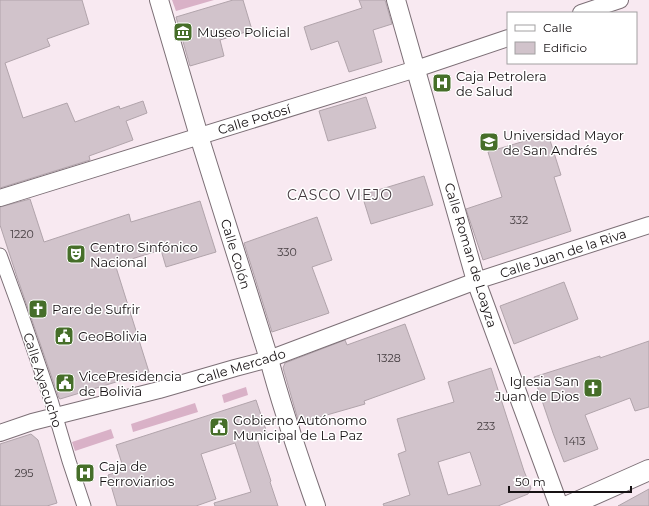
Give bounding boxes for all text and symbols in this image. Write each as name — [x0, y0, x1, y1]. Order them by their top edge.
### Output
legend — [507, 12, 637, 64]
text: Calle — [543, 20, 572, 35]
museum icon: Museo Policial — [172, 21, 194, 43]
place label: Museo Policial — [197, 24, 290, 40]
text: Edificio — [543, 40, 587, 55]
place label: Caja Petrolera de Salud — [456, 68, 547, 99]
hospital icon: Caja Petrolera de Salud — [431, 72, 453, 94]
street label: Calle Potosí — [216, 100, 293, 138]
place label: Universidad Mayor de San Andrés — [503, 127, 624, 158]
school or university icon: Universidad Mayor de San Andrés — [478, 131, 500, 153]
street label: Calle Roman de Loayza — [441, 181, 501, 329]
district label: CASCO VIEJO — [287, 186, 393, 204]
house number: 332 — [510, 213, 528, 227]
street label: Calle Colón — [218, 217, 254, 291]
street label: Calle Juan de la Riva — [498, 225, 628, 281]
house number: 1220 — [10, 227, 34, 241]
place label: Centro Sinfónico Nacional — [90, 239, 198, 270]
theatre icon: Centro Sinfónico Nacional — [65, 243, 87, 265]
house number: 330 — [277, 245, 297, 259]
church icon: Pare de Sufrir — [27, 298, 49, 320]
place label: Pare de Sufrir — [52, 301, 140, 317]
public building icon: GeoBolivia — [53, 325, 75, 347]
place label: GeoBolivia — [78, 328, 147, 344]
street label: Calle Ayacucho — [20, 331, 66, 429]
street label: Calle Mercado — [195, 345, 287, 387]
house number: 1328 — [377, 351, 401, 365]
place label: VicePresidencia de Bolivia — [79, 368, 182, 399]
public building icon: VicePresidencia de Bolivia — [54, 372, 76, 394]
place label: Iglesia San Juan de Dios — [494, 373, 579, 404]
church icon: Iglesia San Juan de Dios — [582, 377, 604, 399]
place label: Gobierno Autónomo Municipal de La Paz — [233, 412, 367, 443]
public building icon: Gobierno Autónomo Municipal de La Paz — [208, 416, 230, 438]
house number: 233 — [477, 419, 495, 433]
house number: 1413 — [564, 434, 586, 448]
place label: Caja de Ferroviarios — [99, 458, 174, 489]
hospital icon: Caja de Ferroviarios — [74, 462, 96, 484]
house number: 295 — [14, 466, 34, 480]
scale bar — [509, 468, 631, 494]
text: 50 m — [515, 474, 546, 489]

